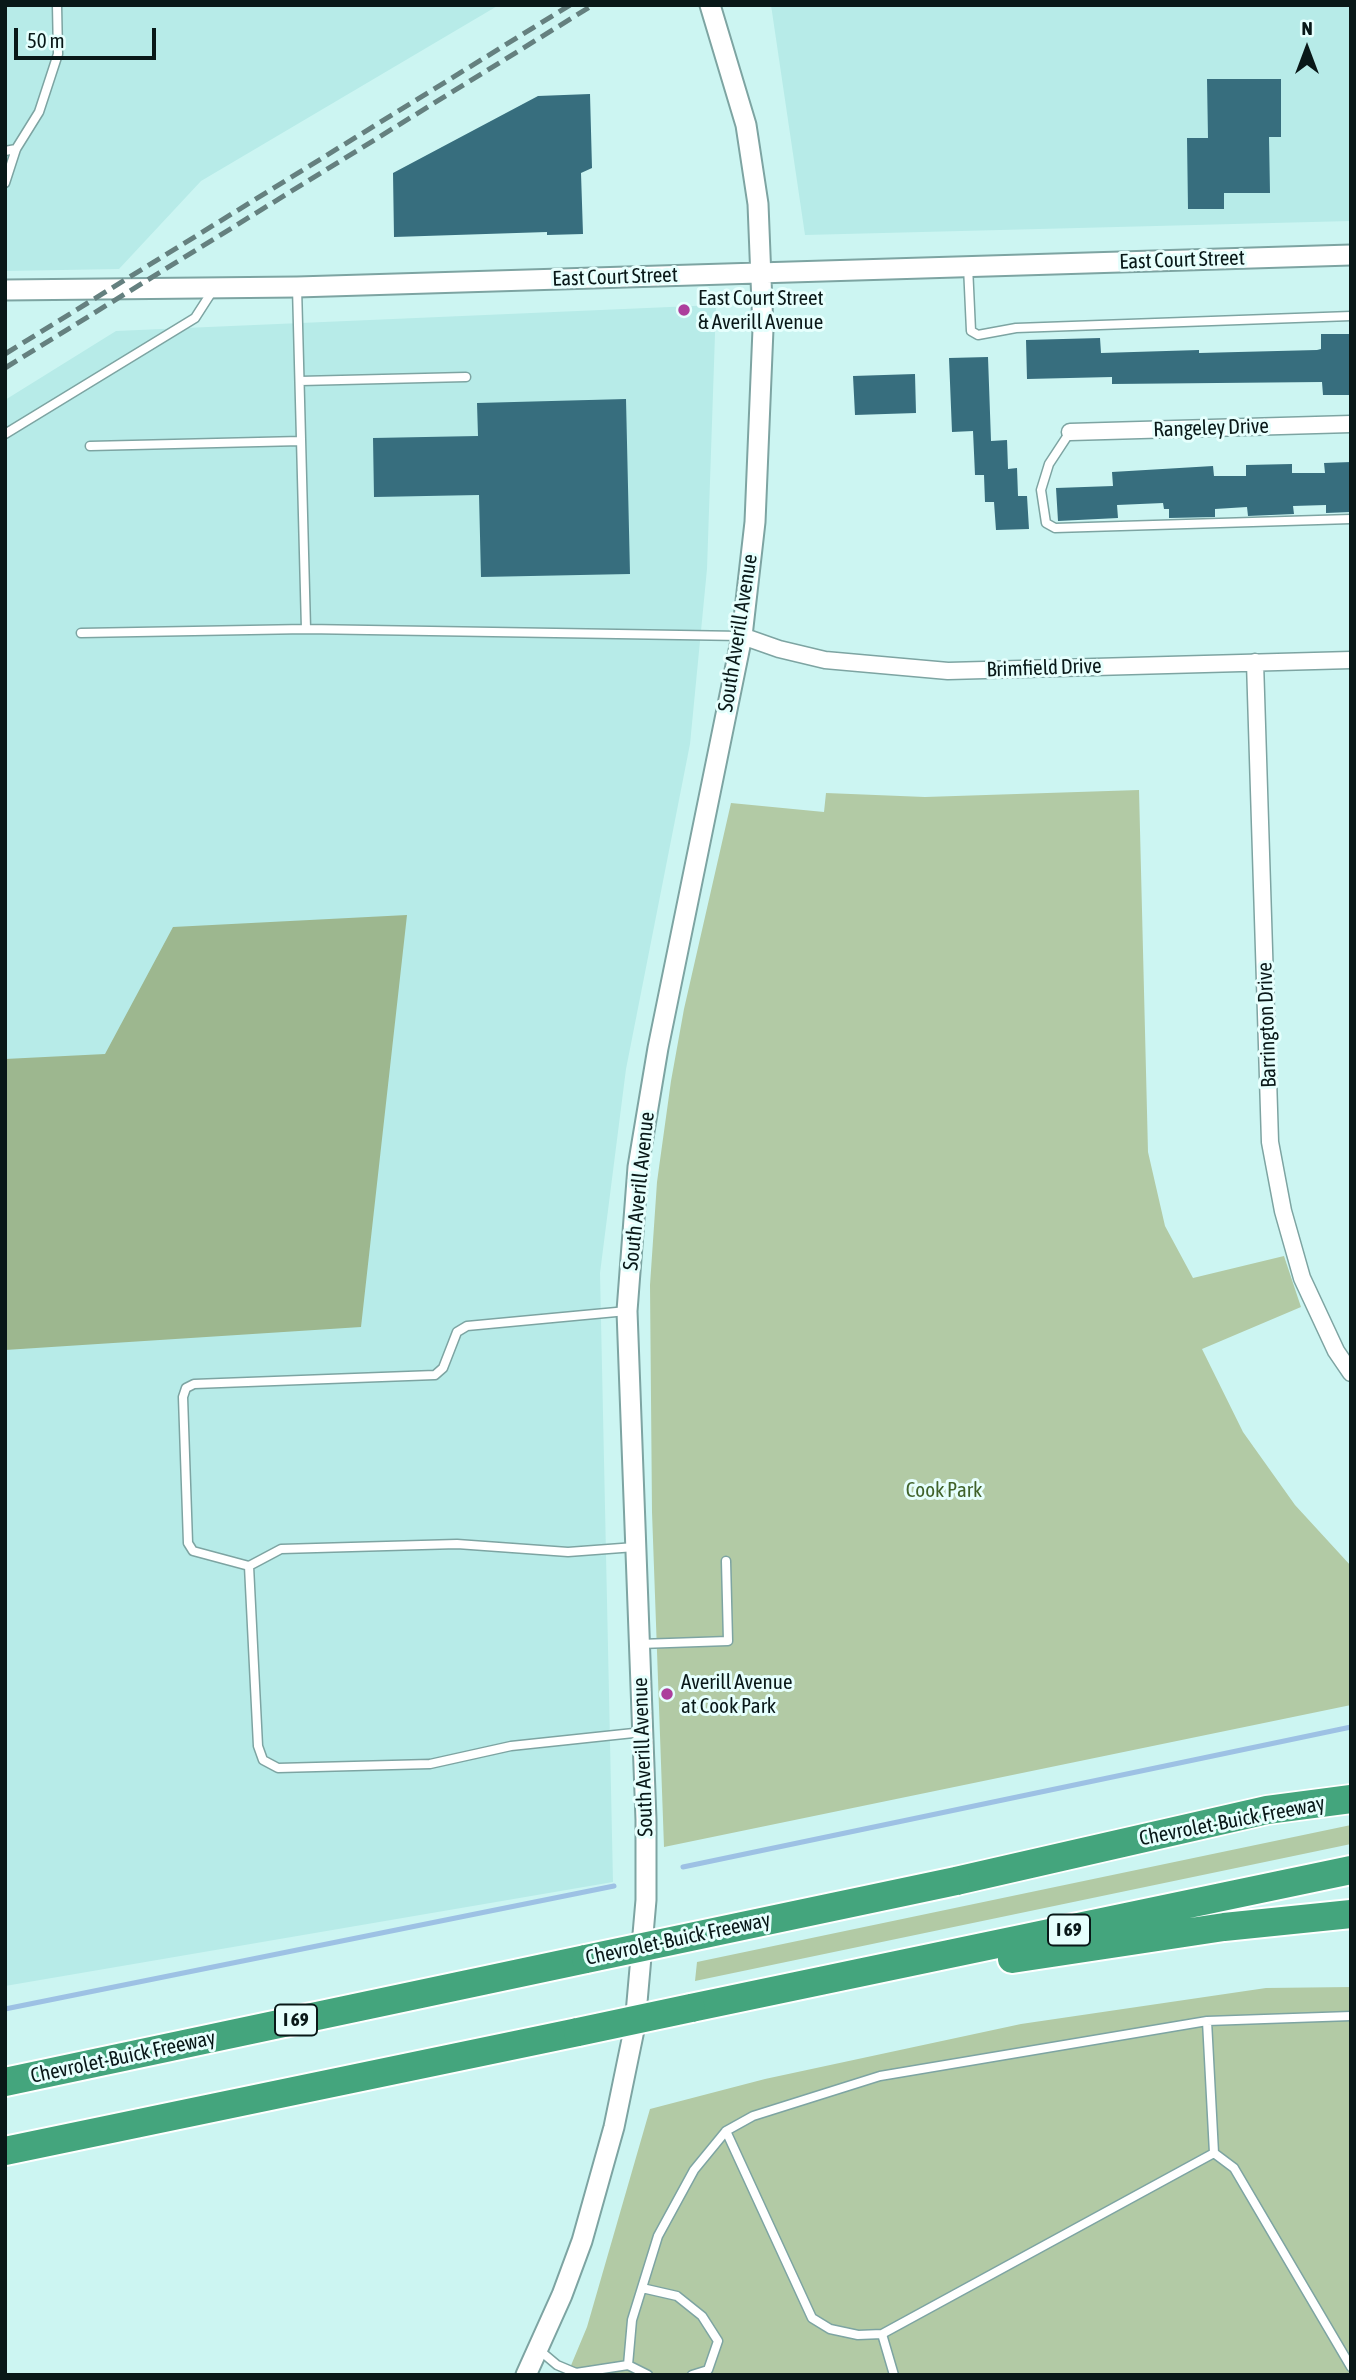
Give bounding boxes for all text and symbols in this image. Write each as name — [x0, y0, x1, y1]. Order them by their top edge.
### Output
scale bar — [18, 14, 159, 58]
north arrow — [1272, 14, 1342, 84]
text: N — [1301, 17, 1313, 39]
text: 50 m — [27, 28, 65, 52]
street label: East Court Street — [1119, 245, 1245, 275]
street label: East Court Street — [552, 262, 678, 292]
place label: East Court Street & Averill Avenue — [698, 285, 823, 335]
marker: East Court Street & Averill Avenue — [676, 302, 692, 318]
street label: Rangeley Drive — [1153, 413, 1269, 443]
street label: South Averill Avenue — [713, 552, 763, 714]
street label: Brimfield Drive — [986, 653, 1102, 683]
street label: Barrington Drive — [1252, 962, 1282, 1088]
street label: South Averill Avenue — [618, 1110, 660, 1272]
park label: Cook Park — [906, 1477, 982, 1503]
place label: Averill Avenue at Cook Park — [681, 1669, 792, 1719]
street label: South Averill Avenue — [628, 1677, 658, 1837]
marker: Averill Avenue at Cook Park — [659, 1686, 675, 1702]
street label: Chevrolet-Buick Freeway — [1137, 1791, 1327, 1851]
street label: Chevrolet-Buick Freeway — [583, 1907, 773, 1971]
road number: I 69 — [1048, 1914, 1090, 1946]
road number: I 69 — [275, 2004, 317, 2036]
street label: Chevrolet-Buick Freeway — [28, 2025, 218, 2089]

